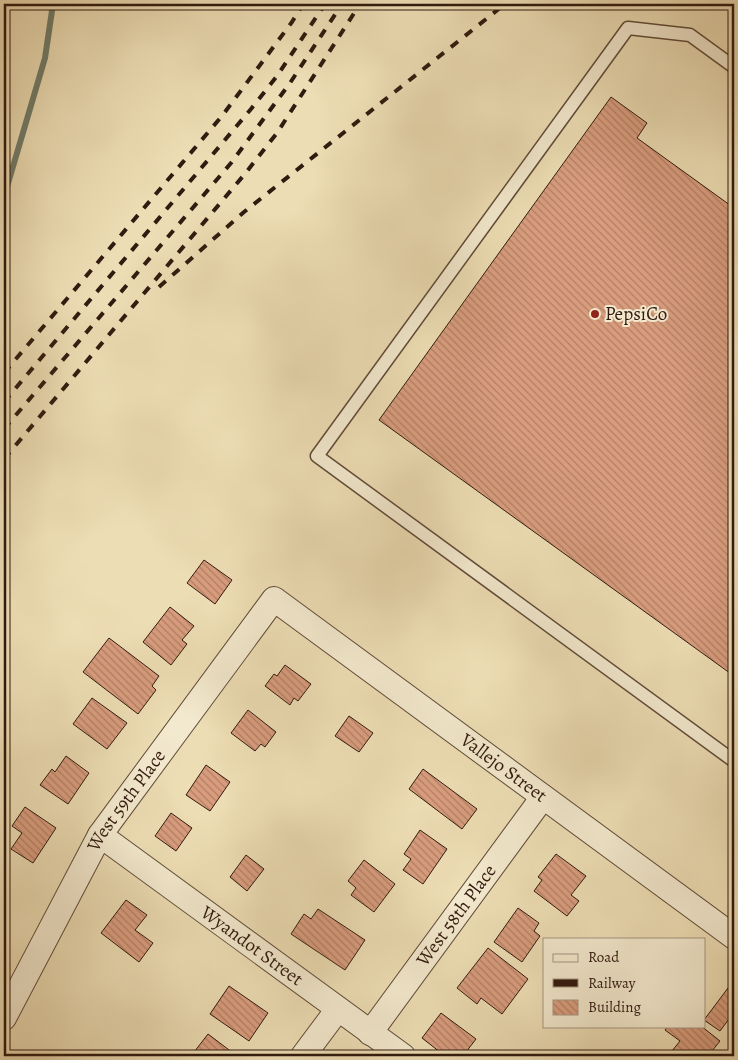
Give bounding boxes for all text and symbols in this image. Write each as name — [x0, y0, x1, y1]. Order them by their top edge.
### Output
place label: PepsiCo — [605, 301, 667, 327]
marker: PepsiCo — [589, 308, 601, 320]
street label: Vallejo Street — [454, 727, 552, 808]
street label: West 59th Place — [80, 744, 172, 857]
street label: West 58th Place — [410, 859, 502, 972]
street label: Wyandot Street — [194, 899, 308, 992]
legend — [543, 938, 706, 1028]
text: Road — [588, 947, 620, 967]
text: Railway — [588, 973, 636, 993]
text: Building — [588, 997, 641, 1017]

